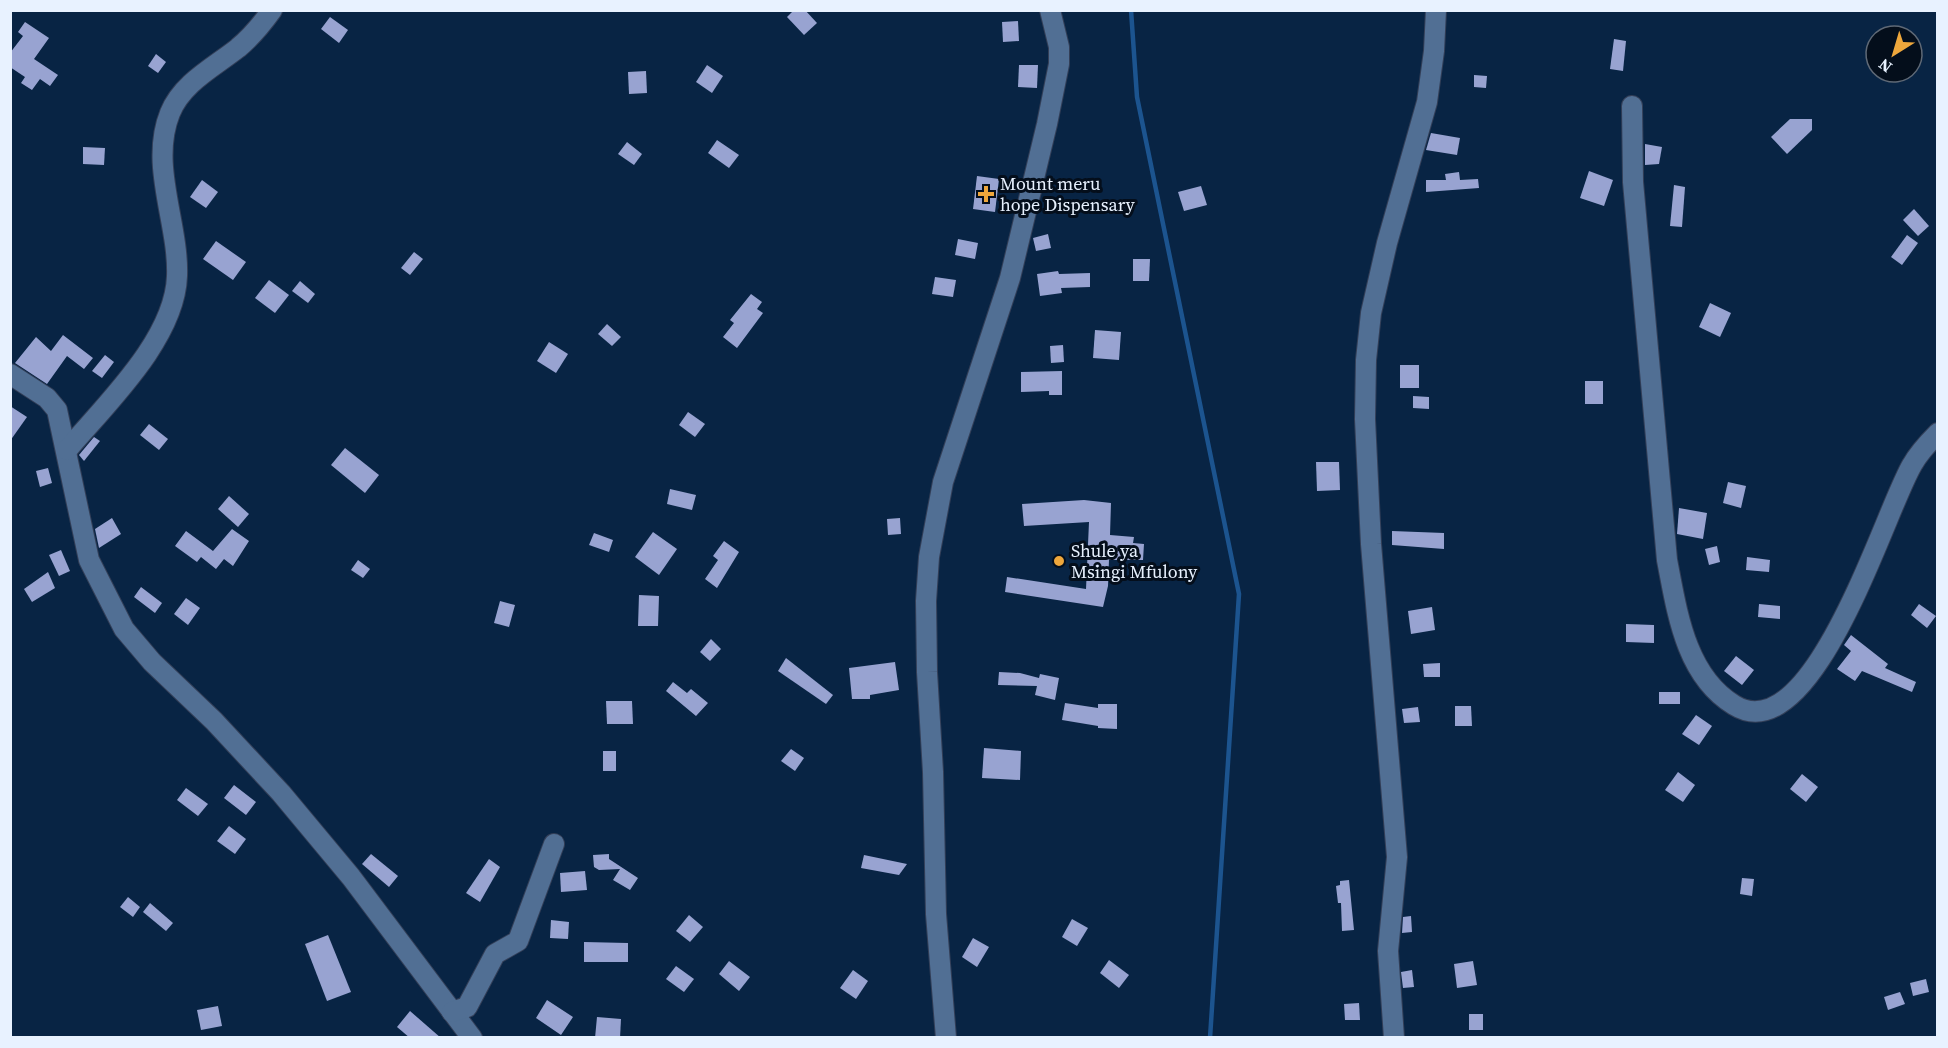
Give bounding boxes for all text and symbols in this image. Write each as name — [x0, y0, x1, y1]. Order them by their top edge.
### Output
north arrow — [1864, 24, 1924, 84]
text: N — [1873, 53, 1896, 78]
place label: Mount meru hope Dispensary — [1000, 171, 1135, 217]
marker: Mount meru hope Dispensary — [977, 185, 995, 203]
place label: Shule ya Msingi Mfulony — [1071, 538, 1198, 584]
marker: Shule ya Msingi Mfulony — [1052, 554, 1066, 568]

